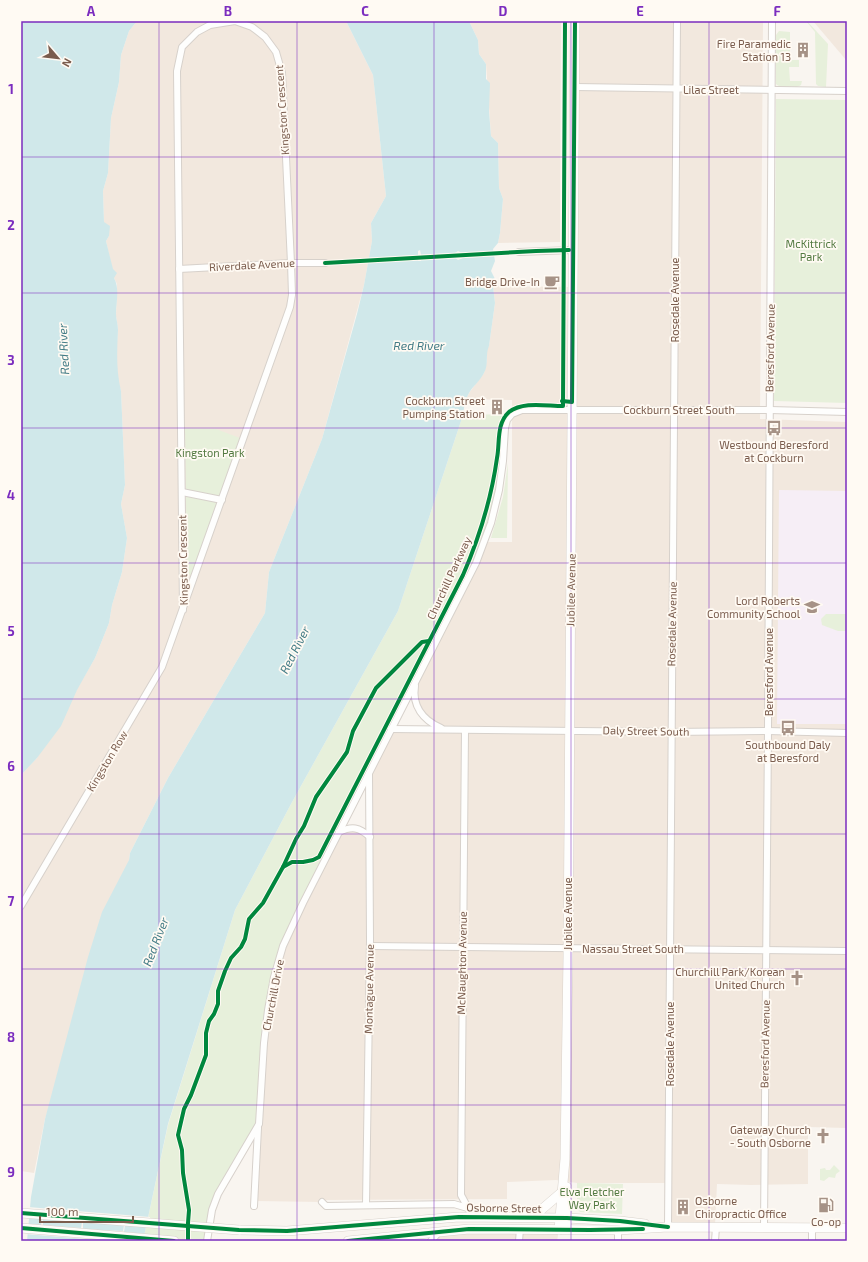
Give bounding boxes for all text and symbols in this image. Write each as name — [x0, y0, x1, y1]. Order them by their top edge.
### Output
text: A — [87, 3, 96, 19]
text: B — [224, 3, 232, 19]
text: C — [361, 3, 369, 19]
text: D — [499, 3, 508, 19]
text: E — [636, 3, 644, 19]
text: F — [773, 3, 781, 19]
place label: Fire Paramedic Station 13 — [717, 37, 791, 63]
north arrow — [38, 38, 78, 78]
building icon: Fire Paramedic Station 13 — [794, 41, 812, 59]
text: N — [60, 56, 75, 70]
street label: Kingston Crescent — [272, 64, 291, 156]
text: 1 — [8, 81, 14, 97]
street label: Lilac Street — [683, 83, 739, 96]
text: 2 — [7, 217, 15, 233]
park label: McKittrick Park — [786, 237, 837, 263]
street label: Riverdale Avenue — [209, 256, 295, 273]
street label: Rosedale Avenue — [668, 257, 681, 343]
cafe icon: Bridge Drive-In — [543, 273, 561, 291]
place label: Bridge Drive-In — [465, 275, 540, 288]
street label: Beresford Avenue — [762, 304, 777, 392]
water label: Red River — [55, 323, 71, 375]
water label: Red River — [393, 338, 445, 352]
text: 3 — [7, 352, 15, 368]
place label: Cockburn Street Pumping Station — [403, 394, 485, 420]
building icon: Cockburn Street Pumping Station — [488, 398, 506, 416]
street label: Cockburn Street South — [623, 403, 735, 416]
bus stop icon: Westbound Beresford at Cockburn — [765, 419, 783, 437]
place label: Westbound Beresford at Cockburn — [719, 438, 829, 464]
park label: Kingston Park — [175, 446, 245, 459]
text: 4 — [7, 487, 15, 503]
street label: Kingston Crescent — [175, 515, 190, 605]
street label: Churchill Parkway — [424, 534, 473, 621]
street label: Jubilee Avenue — [563, 553, 578, 627]
street label: Rosedale Avenue — [664, 581, 679, 667]
place label: Lord Roberts Community School — [707, 594, 801, 620]
school or university icon: Lord Roberts Community School — [803, 598, 821, 616]
text: 5 — [7, 623, 15, 639]
water label: Red River — [276, 623, 312, 676]
street label: Beresford Avenue — [762, 628, 775, 716]
bus stop icon: Southbound Daly at Beresford — [779, 719, 797, 737]
street label: Daly Street South — [603, 723, 689, 738]
street label: Kingston Row — [83, 728, 130, 794]
place label: Southbound Daly at Beresford — [745, 738, 831, 764]
text: 6 — [7, 758, 15, 774]
street label: Jubilee Avenue — [561, 877, 574, 951]
text: 7 — [8, 893, 15, 909]
street label: McNaughton Avenue — [454, 911, 469, 1015]
water label: Red River — [139, 915, 171, 968]
street label: Nassau Street South — [582, 942, 684, 955]
street label: Montague Avenue — [361, 944, 376, 1034]
street label: Churchill Drive — [259, 958, 286, 1032]
place label: Churchill Park/Korean United Church — [675, 965, 785, 991]
church icon: Churchill Park/Korean United Church — [788, 969, 806, 987]
street label: Beresford Avenue — [757, 1000, 772, 1088]
street label: Rosedale Avenue — [663, 1001, 676, 1087]
text: 8 — [7, 1029, 15, 1045]
place label: Gateway Church - South Osborne — [730, 1123, 811, 1149]
church icon: Gateway Church - South Osborne — [814, 1127, 832, 1145]
text: 9 — [7, 1164, 15, 1180]
park label: Elva Fletcher Way Park — [560, 1185, 625, 1211]
place label: Osborne Chiropractic Office — [695, 1194, 787, 1220]
fuel station icon: Co-op — [817, 1196, 835, 1214]
scale bar — [40, 1198, 133, 1224]
building icon: Osborne Chiropractic Office — [674, 1198, 692, 1216]
street label: Osborne Street — [466, 1200, 542, 1215]
text: 100 m — [46, 1204, 78, 1218]
place label: Co-op — [811, 1215, 841, 1228]

